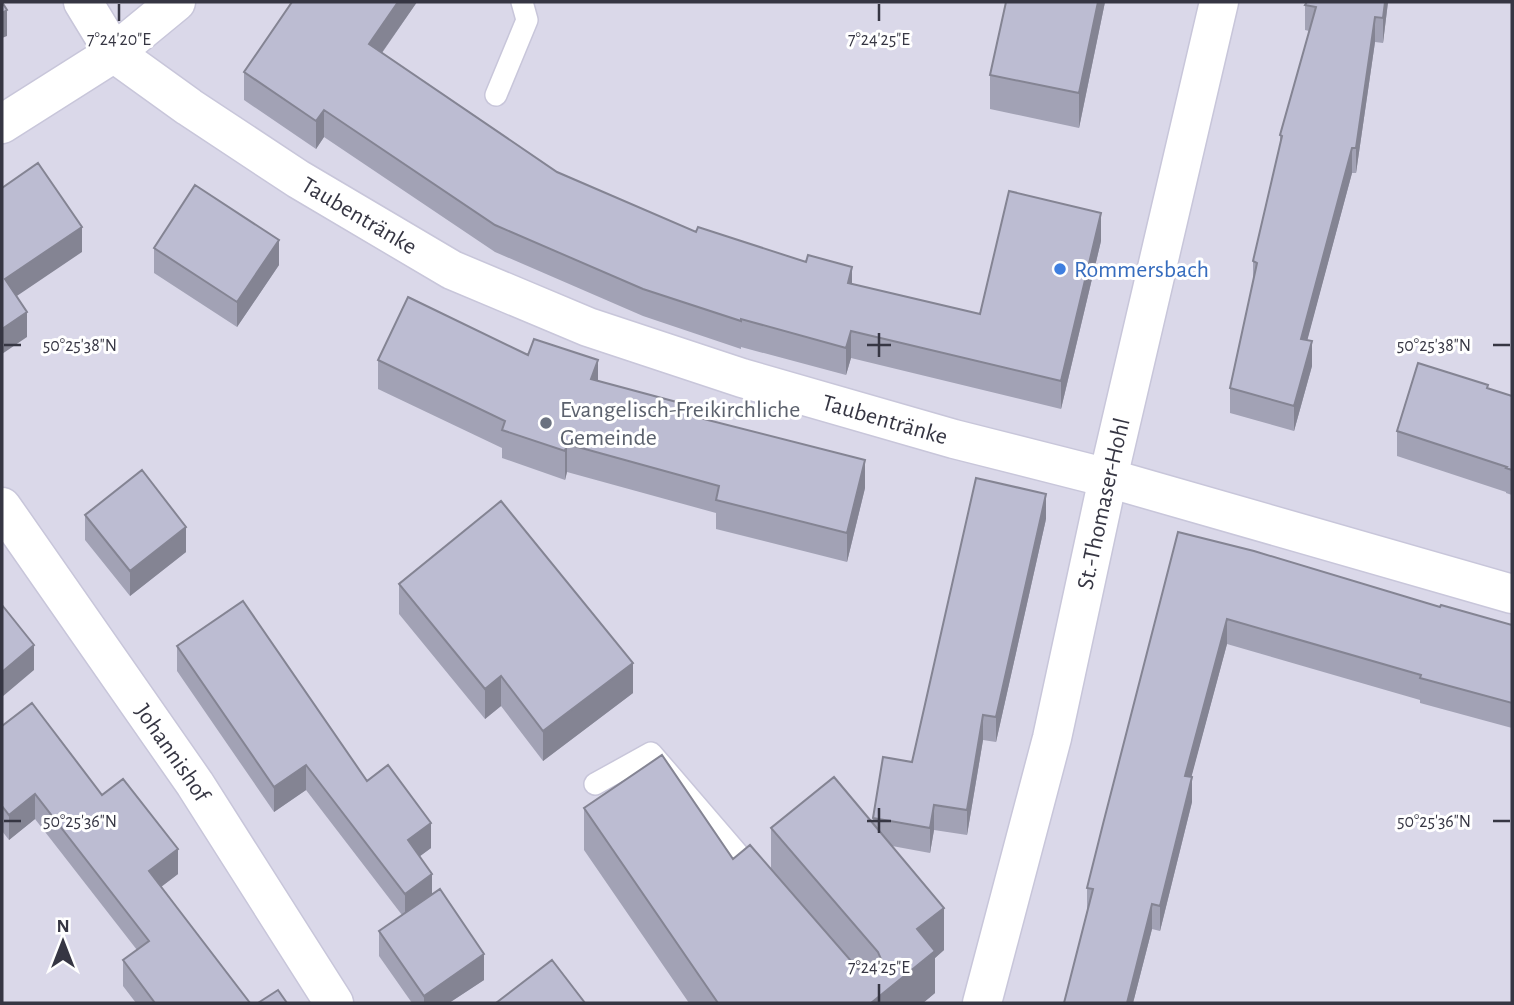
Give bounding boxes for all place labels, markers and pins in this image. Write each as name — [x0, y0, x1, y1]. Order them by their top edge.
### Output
place label: Rommersbach — [1074, 258, 1209, 282]
marker: Rommersbach — [1052, 261, 1068, 277]
place label: Evangelisch-Freikirchliche Gemeinde — [560, 398, 800, 450]
marker: Evangelisch-Freikirchliche Gemeinde — [538, 415, 554, 431]

